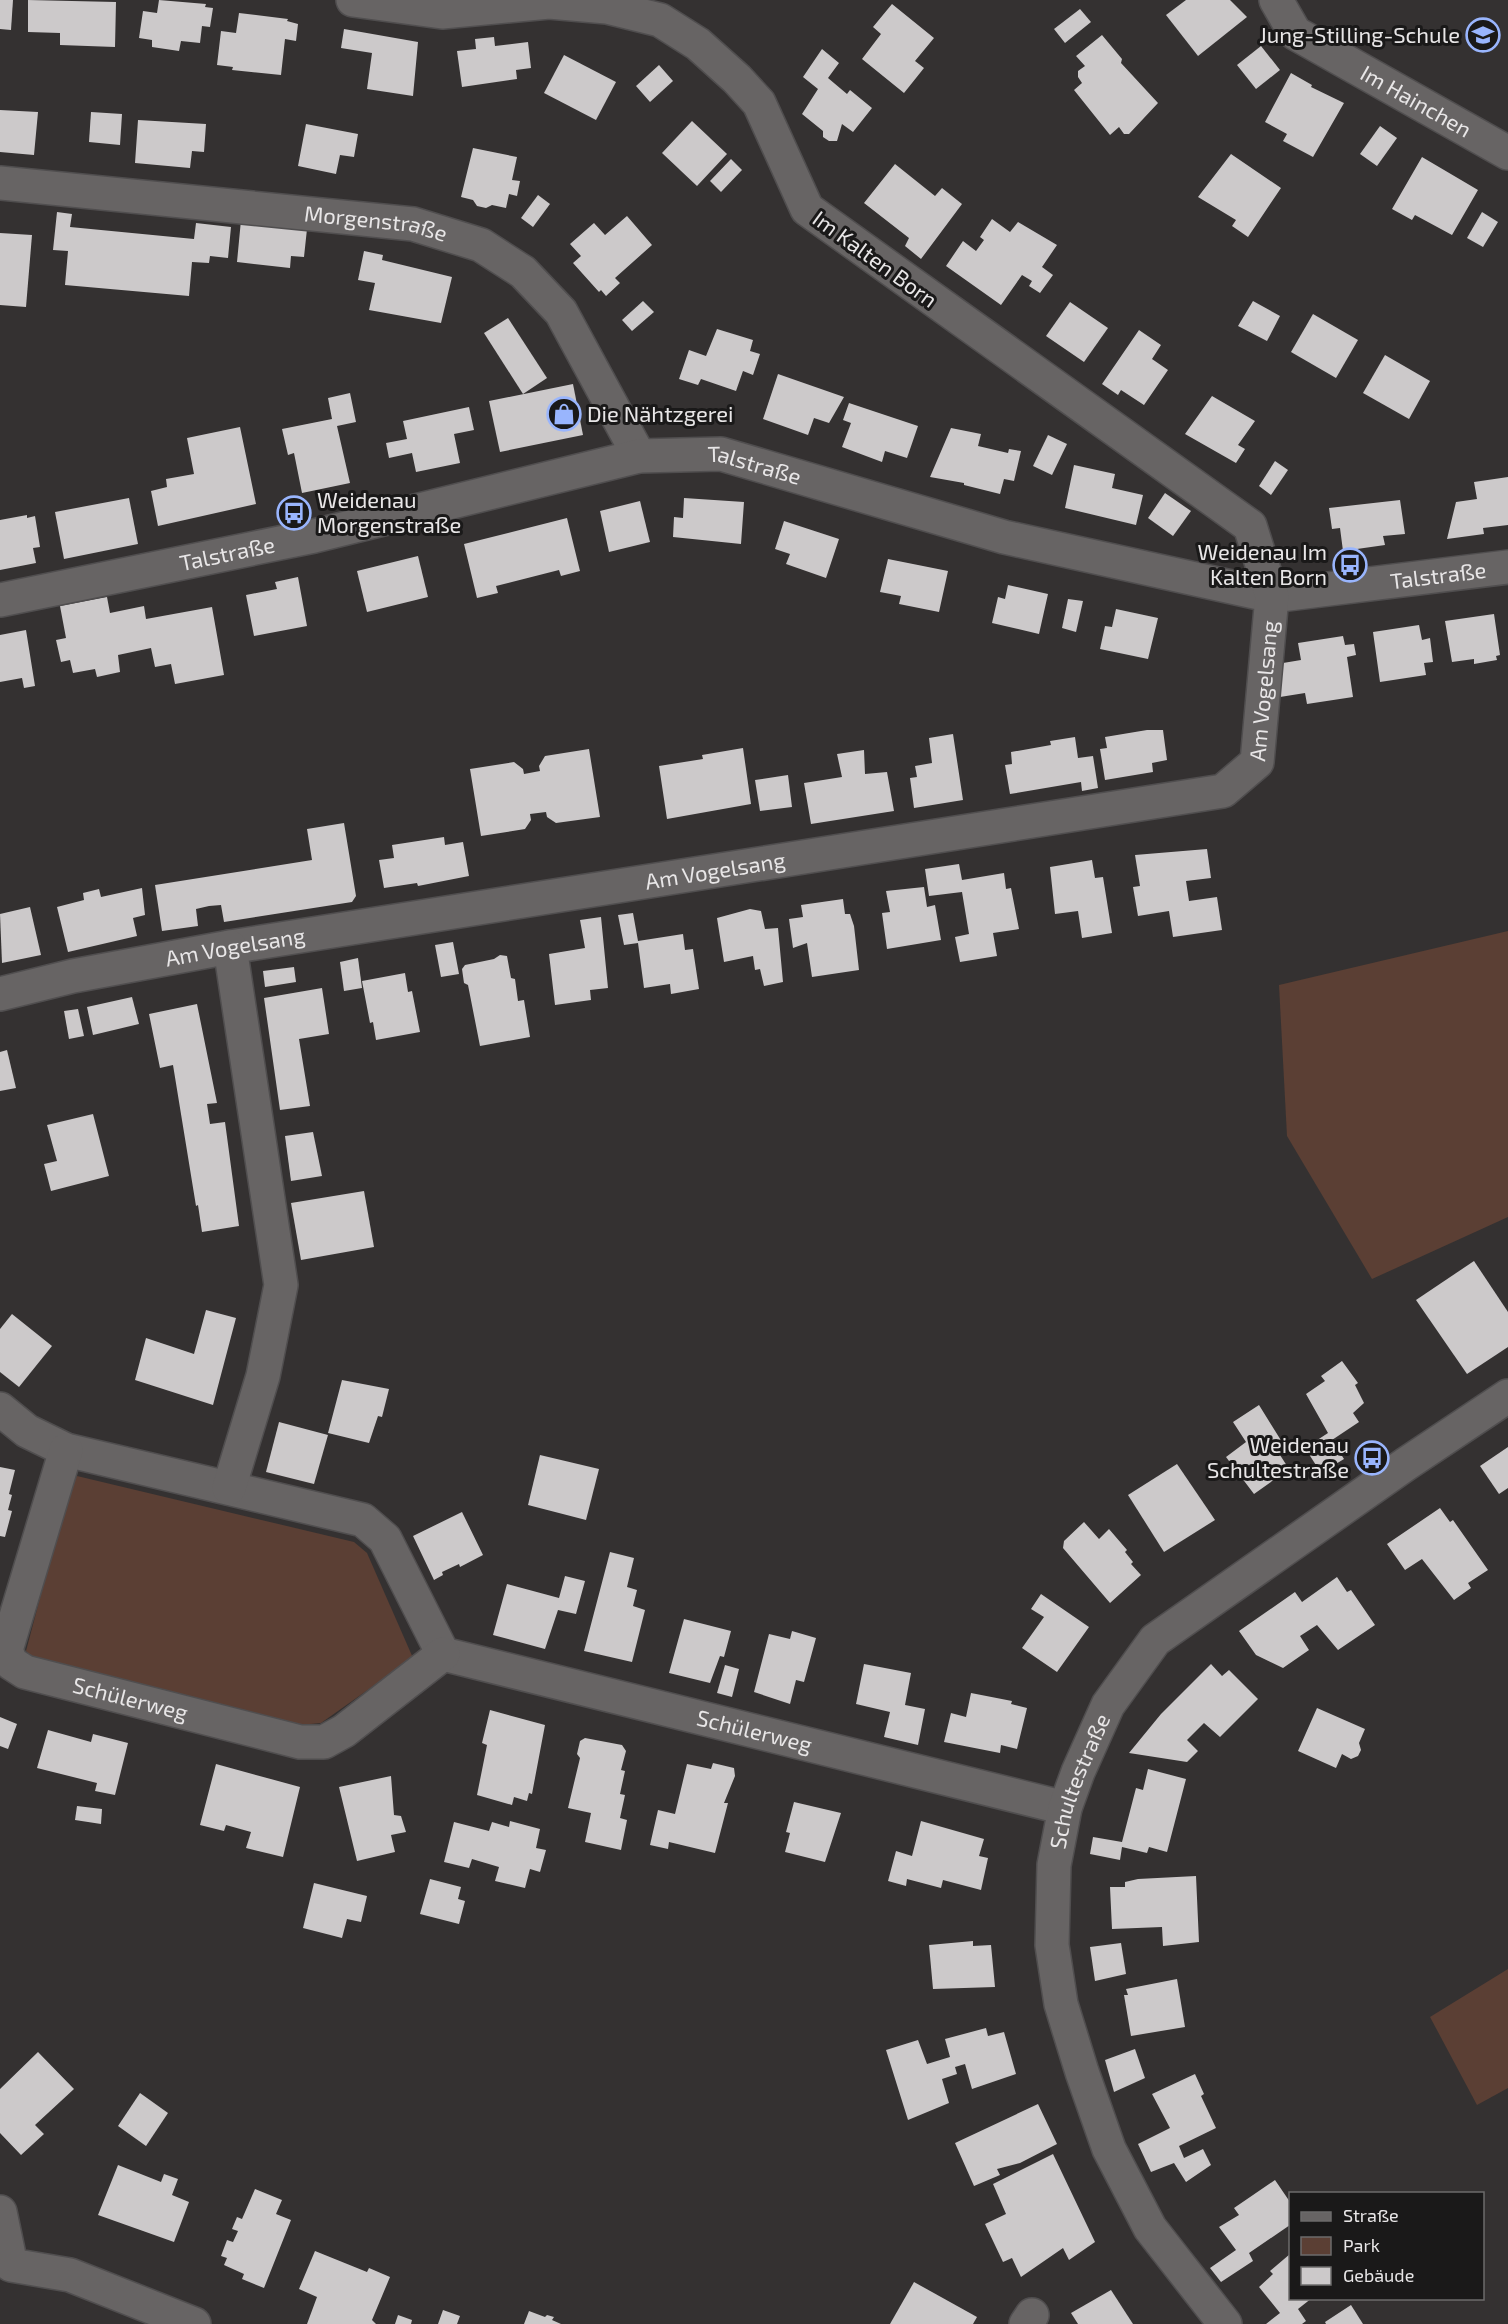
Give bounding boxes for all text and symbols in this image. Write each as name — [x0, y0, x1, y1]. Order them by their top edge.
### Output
school or university icon: Jung-Stilling-Schule — [1465, 17, 1501, 53]
place label: Jung-Stilling-Schule — [1259, 21, 1460, 47]
street label: Im Hainchen — [1356, 59, 1477, 142]
street label: Morgenstraße — [303, 199, 451, 246]
street label: Im Kalten Born — [808, 204, 943, 312]
shop icon: Die Nähtzgerei — [546, 396, 582, 432]
place label: Die Nähtzgerei — [587, 400, 734, 426]
street label: Talstraße — [707, 440, 805, 489]
place label: Weidenau Morgenstraße — [317, 486, 461, 537]
bus stop icon: Weidenau Morgenstraße — [276, 495, 312, 531]
street label: Talstraße — [177, 530, 277, 575]
place label: Weidenau Im Kalten Born — [1198, 538, 1327, 589]
bus stop icon: Weidenau Im Kalten Born — [1332, 547, 1368, 583]
street label: Talstraße — [1389, 556, 1488, 593]
street label: Am Vogelsang — [1243, 619, 1282, 762]
street label: Am Vogelsang — [643, 846, 787, 894]
street label: Am Vogelsang — [163, 921, 307, 971]
place label: Weidenau Schultestraße — [1207, 1431, 1349, 1482]
bus stop icon: Weidenau Schultestraße — [1354, 1440, 1390, 1476]
street label: Schülerweg — [70, 1671, 191, 1725]
street label: Schülerweg — [694, 1703, 815, 1757]
street label: Schultestraße — [1043, 1709, 1114, 1851]
legend — [1289, 2192, 1484, 2300]
text: Straße — [1343, 2204, 1399, 2226]
text: Park — [1343, 2234, 1380, 2256]
text: Gebäude — [1343, 2264, 1414, 2286]

